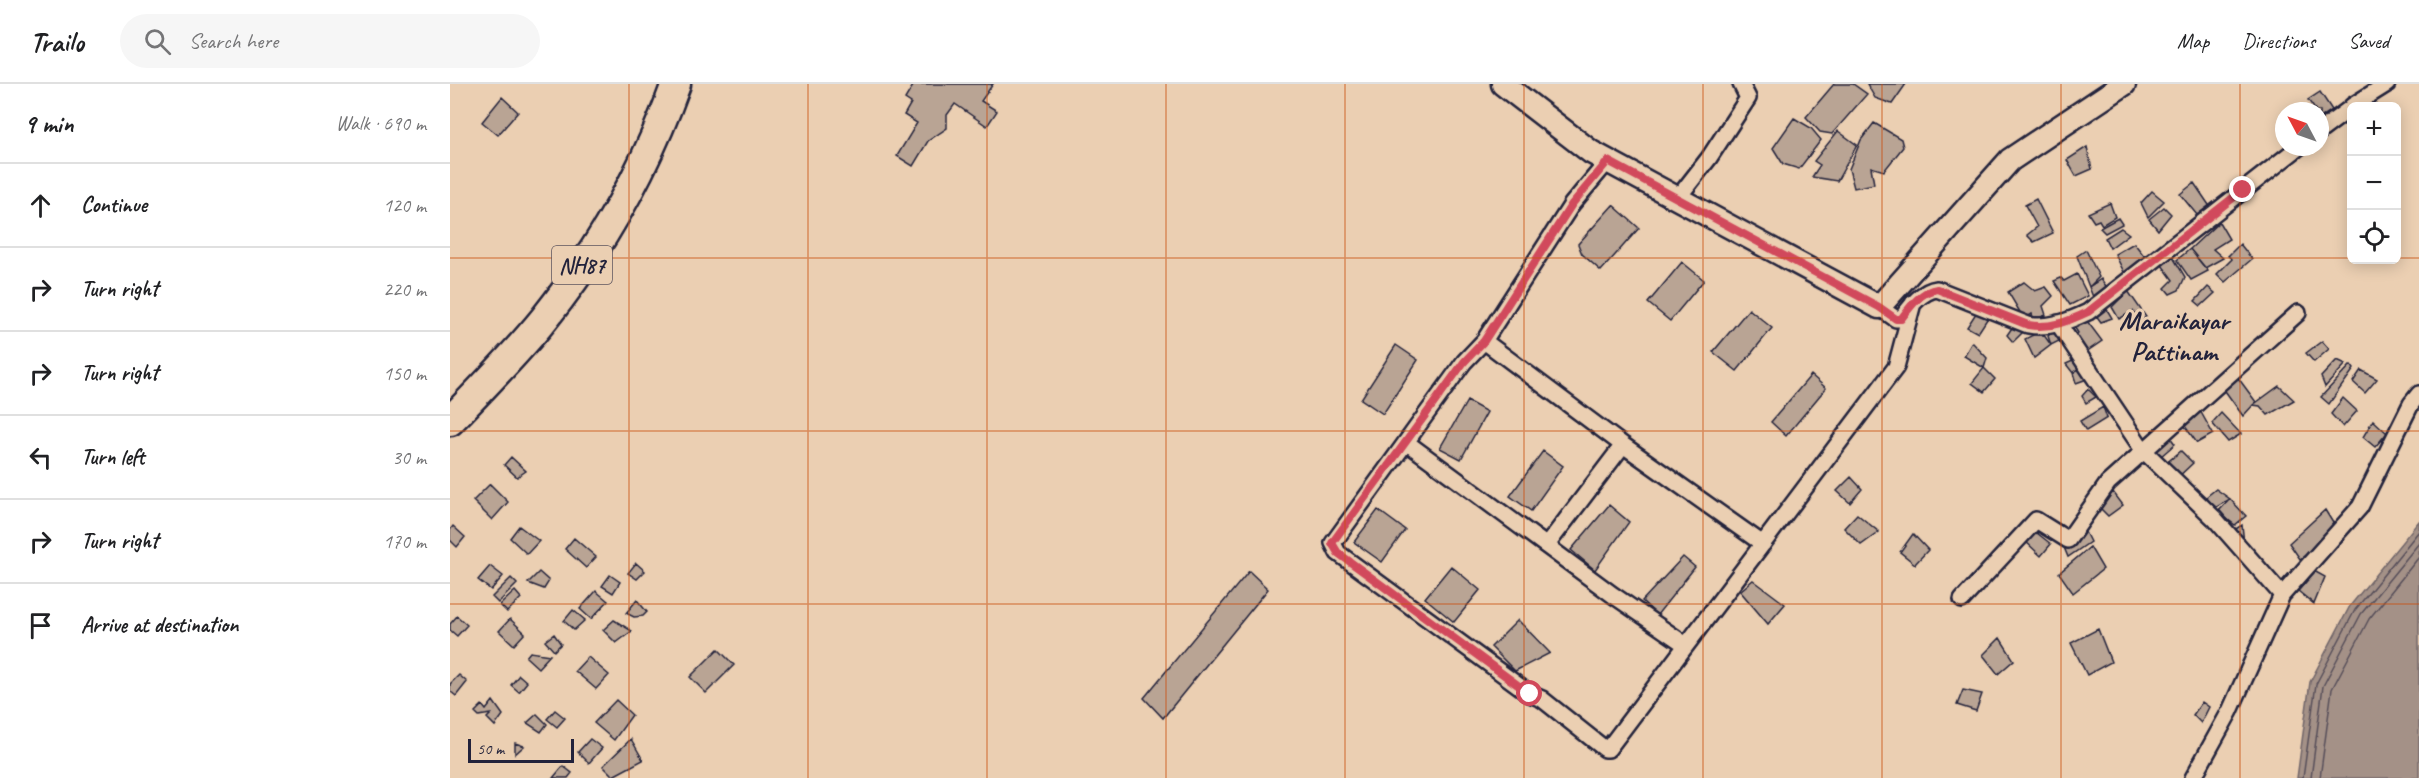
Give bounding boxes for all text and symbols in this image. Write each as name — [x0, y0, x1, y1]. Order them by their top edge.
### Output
search box — [120, 14, 540, 68]
text: Trailo — [30, 24, 84, 59]
icon: search — [141, 25, 174, 58]
text: Search here — [189, 27, 278, 55]
text: Map — [2177, 28, 2209, 54]
text: Directions — [2242, 28, 2315, 54]
text: Saved — [2348, 28, 2389, 54]
north arrow — [2275, 102, 2329, 156]
map controls — [2347, 102, 2401, 264]
button: + — [2347, 102, 2401, 156]
text: 9 min — [24, 107, 74, 140]
text: Walk · 690 m — [336, 111, 426, 136]
button: − — [2347, 156, 2401, 210]
route end — [2229, 176, 2255, 202]
icon: ahead — [24, 189, 57, 222]
text: Continue — [81, 191, 147, 219]
text: 120 m — [383, 193, 426, 218]
button: locate — [2347, 210, 2401, 264]
road number: NH87 — [552, 246, 612, 284]
icon: right — [24, 273, 57, 306]
text: Turn right — [81, 275, 158, 303]
text: 220 m — [383, 277, 426, 302]
district label: Maraikayar Pattinam — [2119, 303, 2232, 368]
icon: right — [24, 357, 57, 390]
text: Turn right — [81, 359, 158, 387]
text: 150 m — [383, 361, 426, 386]
icon: left — [24, 441, 57, 474]
text: Turn left — [81, 443, 145, 471]
text: 30 m — [392, 445, 426, 470]
icon: right — [24, 525, 57, 558]
text: Turn right — [81, 527, 158, 555]
text: 170 m — [383, 529, 426, 554]
icon: arrive — [24, 609, 57, 642]
text: Arrive at destination — [81, 611, 238, 639]
route start — [1516, 680, 1542, 706]
scale bar — [468, 736, 574, 764]
text: 50 m — [477, 739, 504, 759]

